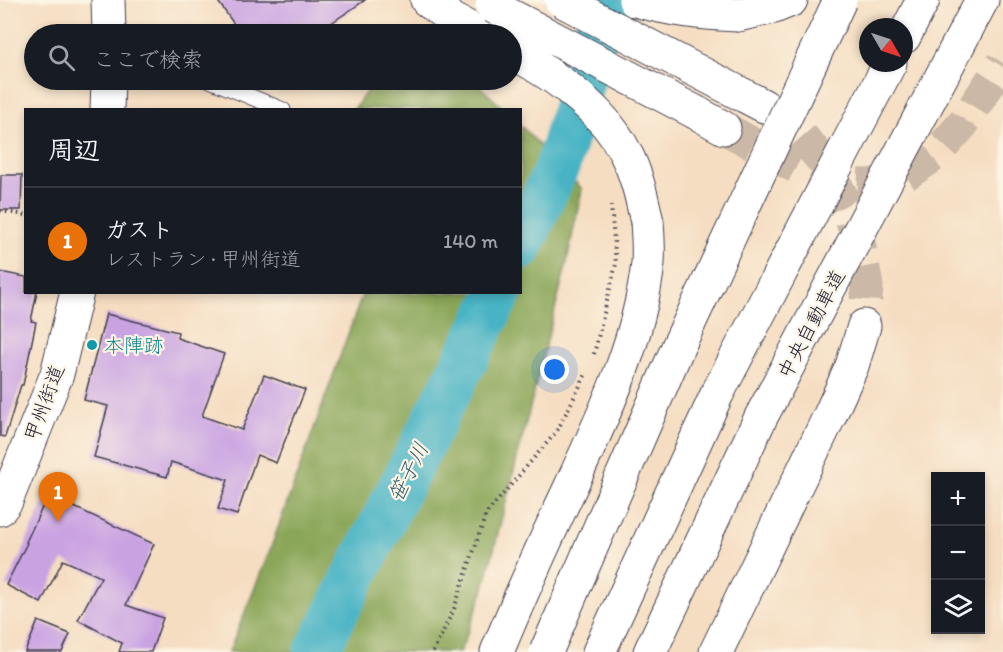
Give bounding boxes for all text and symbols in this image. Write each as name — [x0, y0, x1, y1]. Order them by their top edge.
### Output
north arrow — [859, 18, 913, 72]
search box — [24, 24, 522, 90]
icon: search — [45, 41, 78, 74]
text: ここで検索 — [93, 46, 203, 73]
text: 周辺 — [48, 134, 100, 166]
text: ガスト — [105, 216, 173, 243]
text: 1 — [63, 229, 72, 253]
text: 140 m — [443, 229, 498, 253]
text: レストラン · 甲州街道 — [105, 247, 300, 271]
street label: 中央自動車道 — [772, 265, 850, 383]
place label: 本陣跡 — [104, 333, 164, 357]
marker: 本陣跡 — [85, 338, 99, 352]
your location — [540, 355, 569, 384]
street label: 甲州街道 — [19, 361, 69, 445]
water label: 笹子川 — [383, 438, 433, 506]
pin: 1 — [38, 472, 78, 522]
map controls — [931, 472, 985, 634]
button: + — [931, 472, 985, 526]
button: − — [931, 526, 985, 580]
button: layers — [931, 580, 985, 634]

